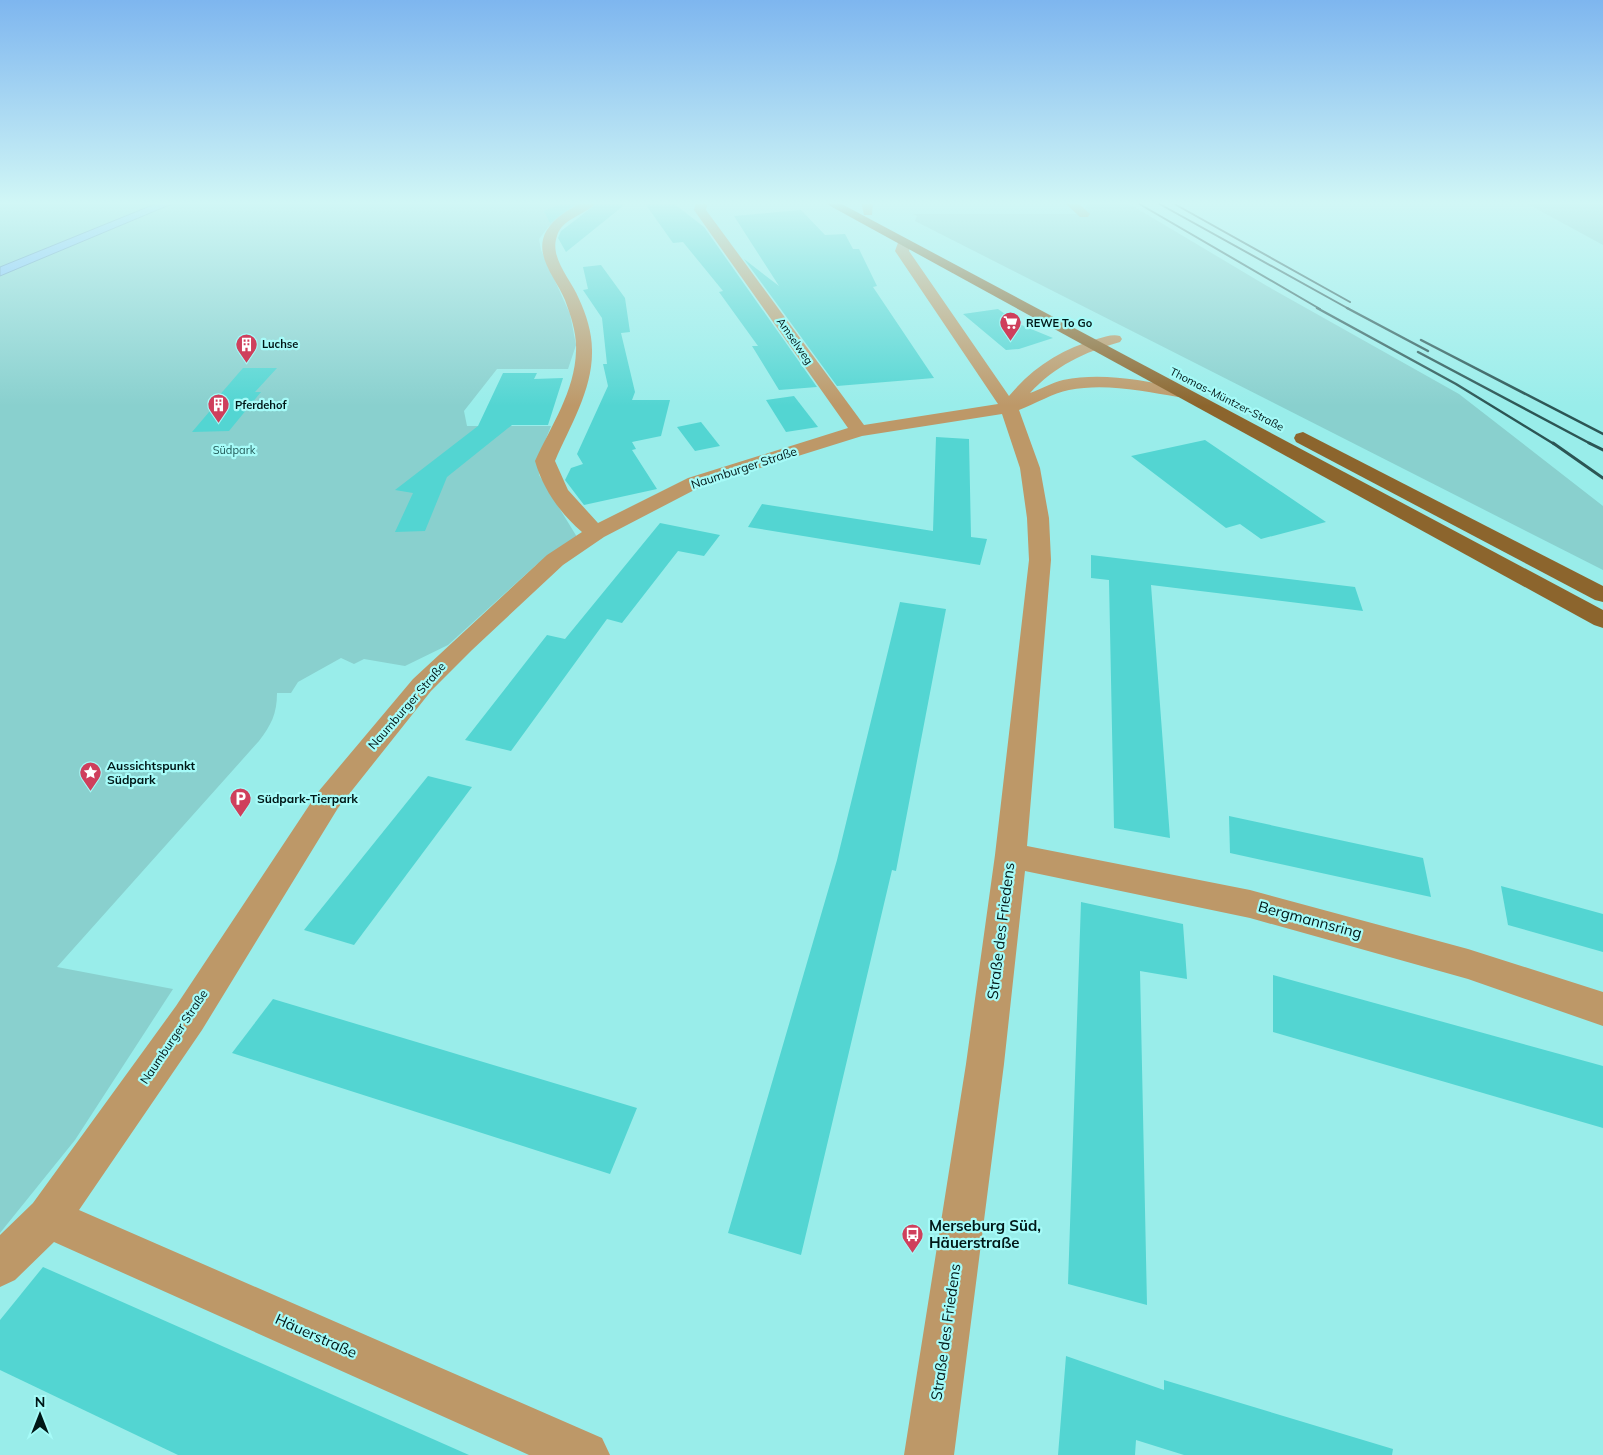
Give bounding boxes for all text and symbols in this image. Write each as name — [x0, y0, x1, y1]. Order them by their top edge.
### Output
supermarket icon: REWE To Go — [998, 311, 1022, 342]
street label: Amselweg — [774, 315, 816, 367]
place label: REWE To Go — [1026, 316, 1093, 330]
building icon: Luchse — [234, 332, 258, 363]
place label: Luchse — [262, 337, 298, 351]
street label: Thomas-Müntzer-Straße — [1168, 364, 1286, 434]
building icon: Pferdehof — [207, 393, 231, 424]
place label: Pferdehof — [235, 398, 287, 412]
park label: Südpark — [213, 443, 256, 457]
street label: Naumburger Straße — [689, 443, 799, 492]
street label: Naumburger Straße — [365, 659, 449, 752]
place label: Aussichtspunkt Südpark — [107, 758, 195, 787]
place icon: Aussichtspunkt Südpark — [79, 761, 103, 792]
parking icon: Südpark-Tierpark — [229, 787, 253, 818]
place label: Südpark-Tierpark — [257, 791, 358, 806]
street label: Straße des Friedens — [983, 861, 1018, 1001]
street label: Bergmannsring — [1256, 897, 1364, 943]
street label: Naumburger Straße — [136, 987, 211, 1087]
place label: Merseburg Süd, Häuerstraße — [929, 1216, 1041, 1252]
bus stop icon: Merseburg Süd, Häuerstraße — [901, 1223, 925, 1254]
street label: Straße des Friedens — [927, 1262, 965, 1402]
street label: Häuerstraße — [272, 1309, 360, 1362]
north arrow — [15, 1390, 65, 1440]
text: N — [35, 1393, 45, 1411]

